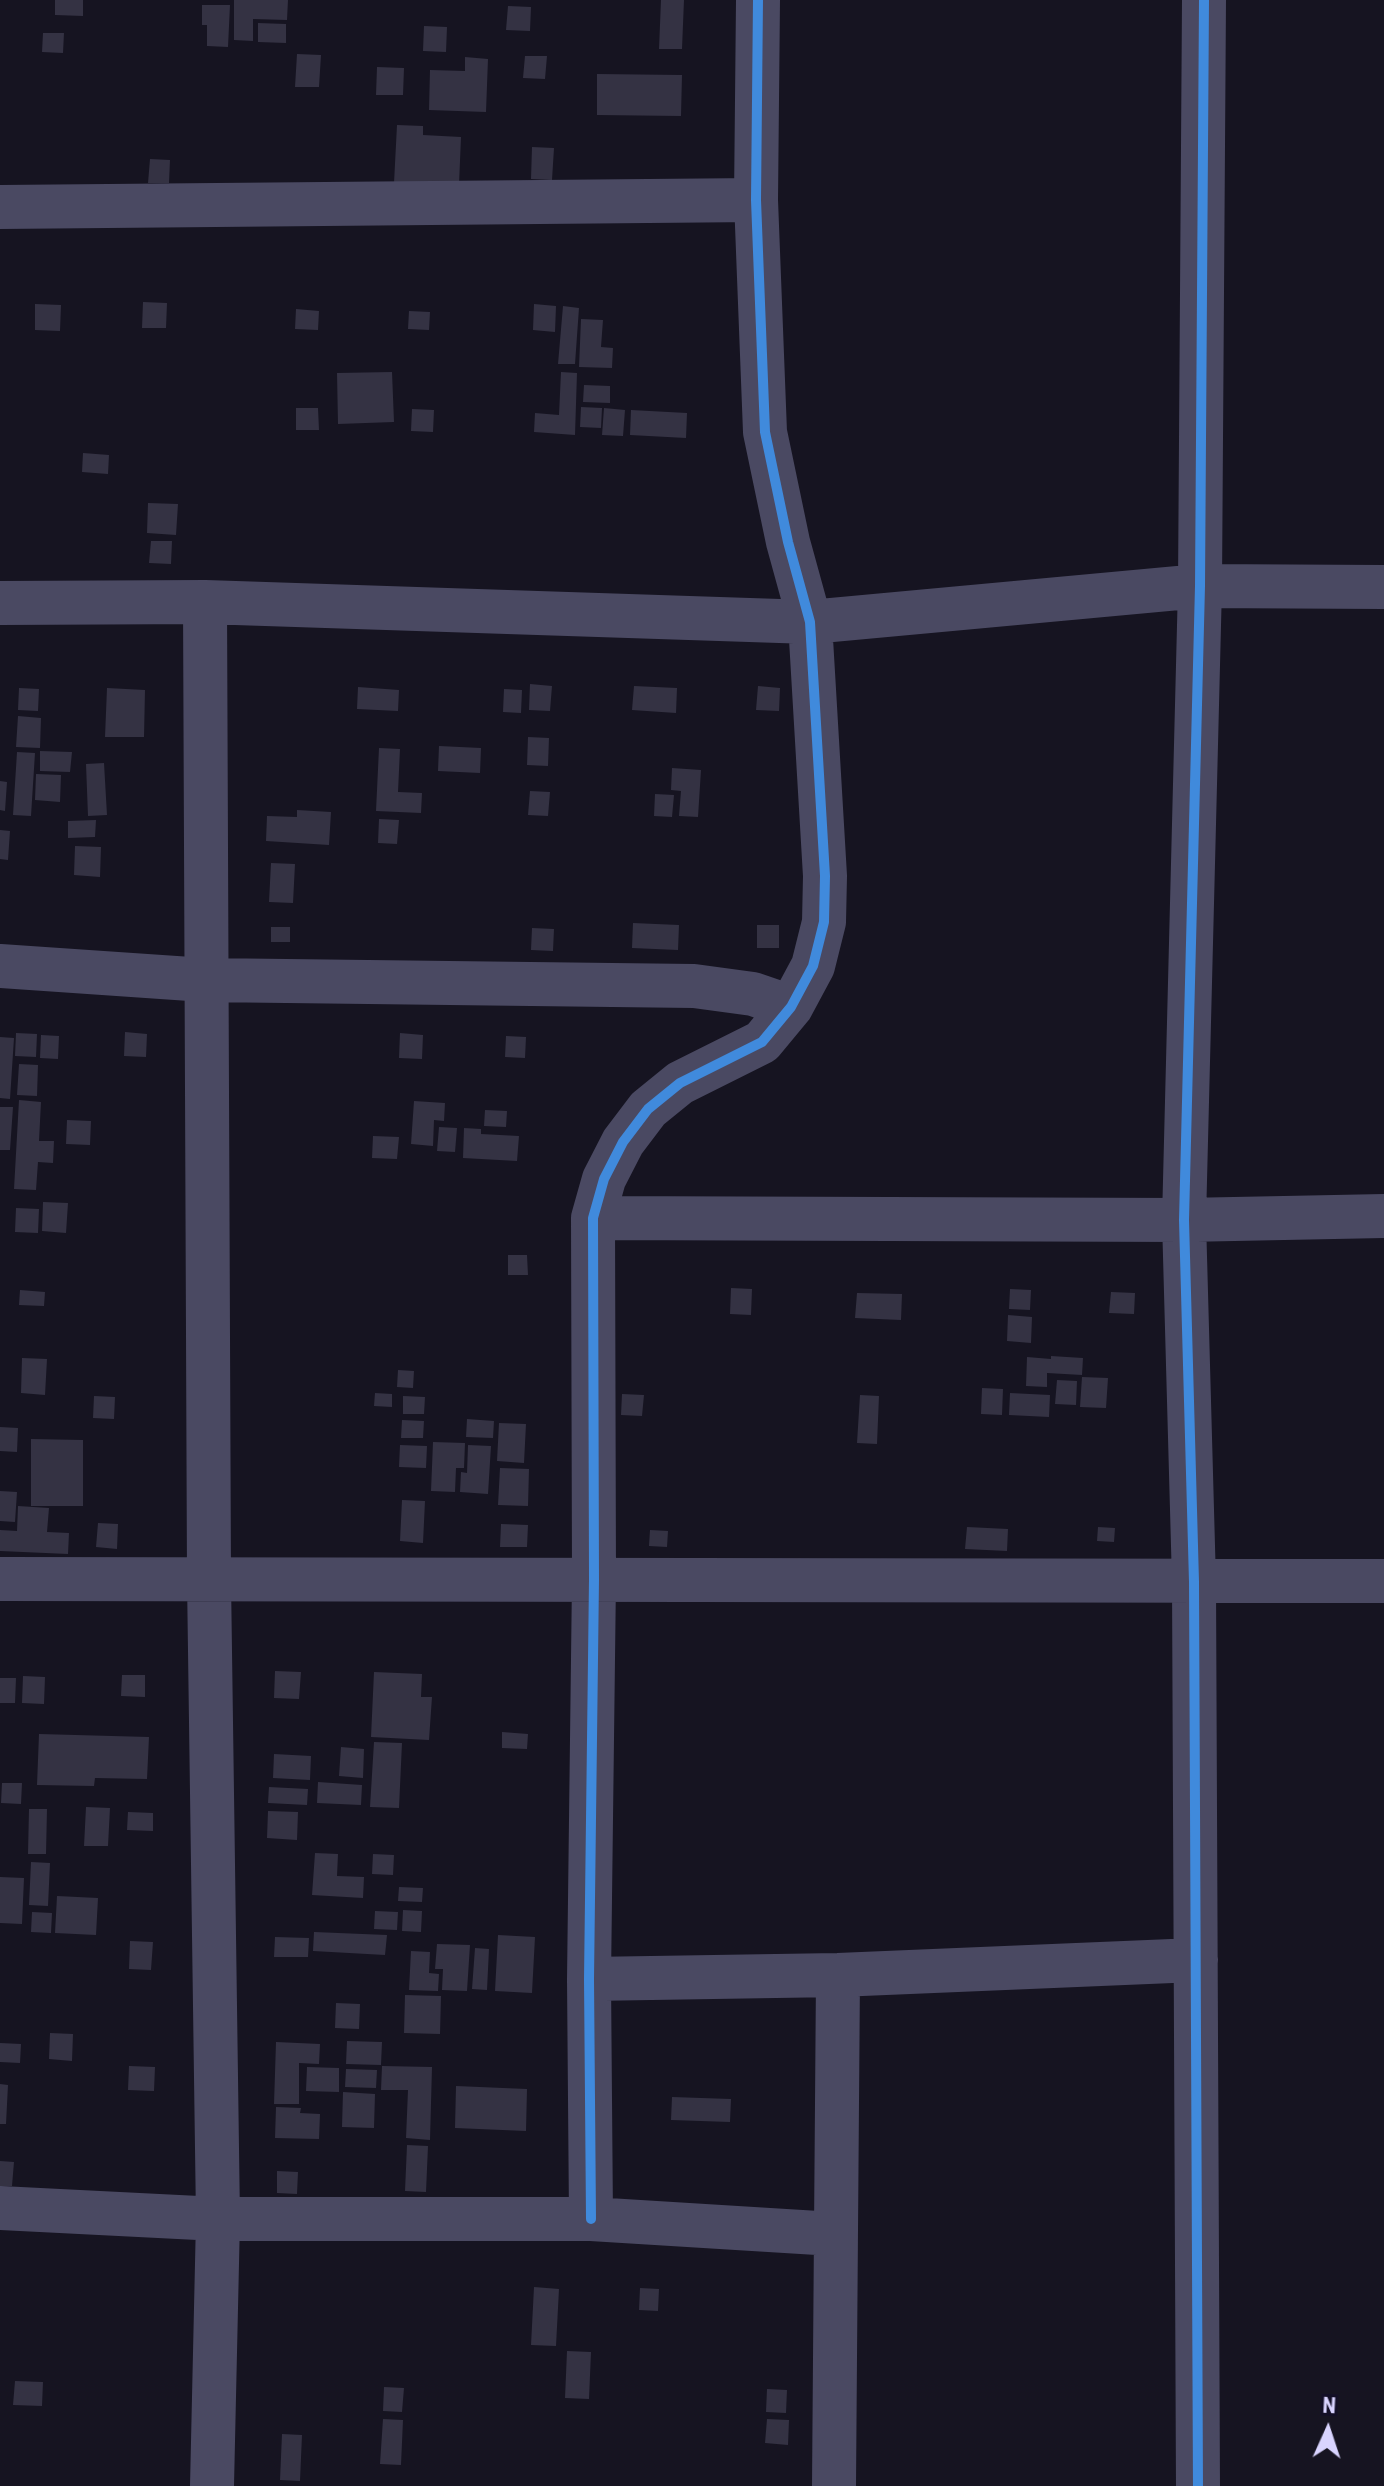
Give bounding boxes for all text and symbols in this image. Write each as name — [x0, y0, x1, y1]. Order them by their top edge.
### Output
north arrow — [1288, 2390, 1368, 2470]
text: N — [1322, 2393, 1337, 2418]

